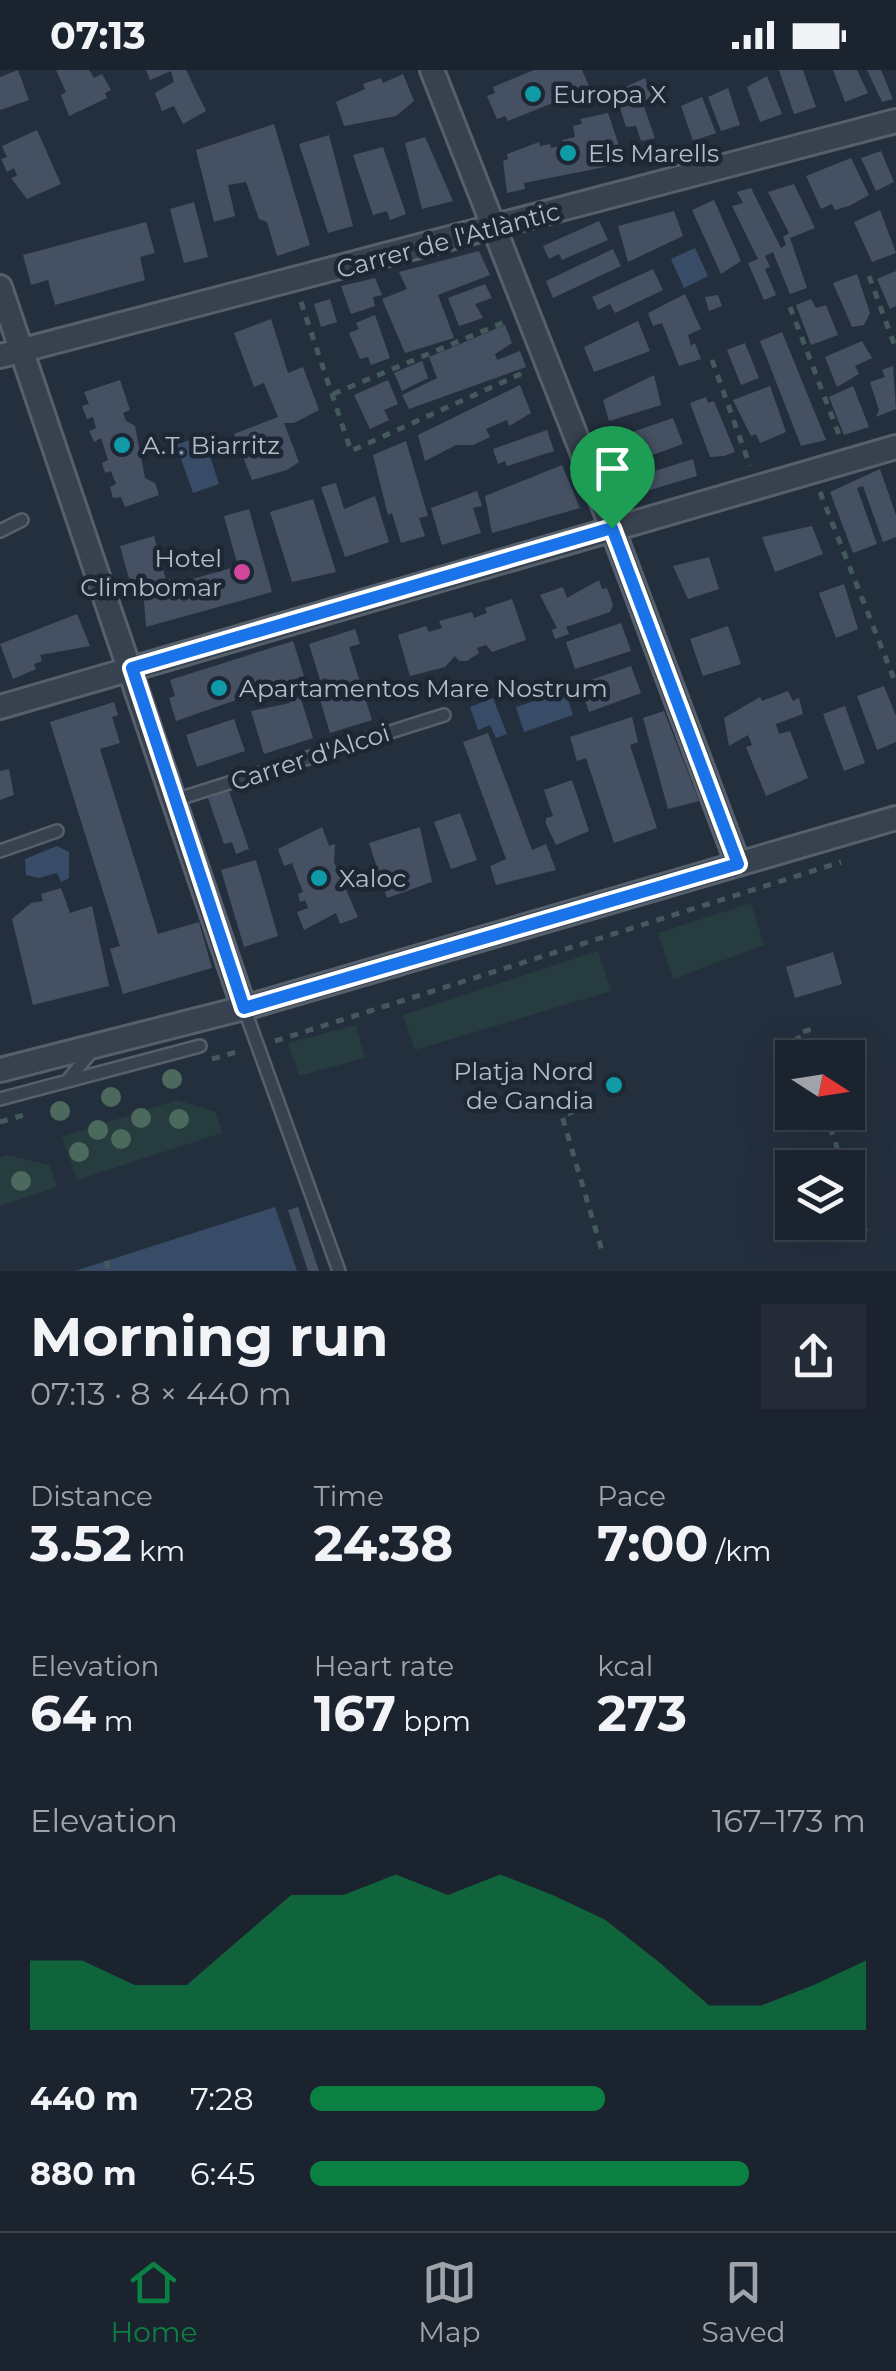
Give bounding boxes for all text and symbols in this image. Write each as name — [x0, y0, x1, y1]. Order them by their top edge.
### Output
text: 07:13 — [50, 12, 146, 59]
place label: Europa X — [553, 79, 666, 109]
marker: Europa X — [522, 83, 544, 105]
place label: Els Marells — [588, 138, 719, 168]
marker: Els Marells — [557, 142, 579, 164]
street label: Carrer de l'Atlàntic — [333, 196, 563, 284]
pin — [570, 426, 655, 529]
place label: A.T. Biarritz — [142, 430, 280, 460]
marker: A.T. Biarritz — [111, 434, 133, 456]
icon: arrive — [585, 441, 640, 496]
place label: Hotel Climbomar — [80, 543, 222, 602]
marker: Hotel Climbomar — [231, 561, 253, 583]
place label: Apartamentos Mare Nostrum — [239, 673, 608, 703]
marker: Apartamentos Mare Nostrum — [208, 677, 230, 699]
street label: Carrer d'Alcoi — [227, 717, 393, 797]
place label: Xaloc — [339, 863, 406, 893]
marker: Xaloc — [308, 867, 330, 889]
north arrow — [775, 1040, 865, 1130]
map controls — [775, 1040, 865, 1240]
place label: Platja Nord de Gandia — [454, 1056, 594, 1115]
marker: Platja Nord de Gandia — [603, 1074, 625, 1096]
button: layers — [775, 1150, 865, 1240]
text: Morning run — [30, 1303, 388, 1370]
button: share — [761, 1304, 866, 1409]
text: 07:13 · 8 × 440 m — [30, 1374, 292, 1413]
text: Distance — [30, 1479, 153, 1513]
text: Time — [314, 1479, 384, 1513]
text: Pace — [597, 1479, 666, 1513]
text: 3.52 — [30, 1513, 132, 1574]
text: 24:38 — [314, 1513, 453, 1574]
text: 7:00 — [597, 1513, 708, 1574]
text: km — [132, 1534, 185, 1568]
text: /km — [708, 1534, 771, 1568]
text: Elevation — [30, 1649, 159, 1683]
text: Heart rate — [314, 1649, 454, 1683]
text: kcal — [597, 1649, 653, 1683]
text: 64 — [30, 1683, 96, 1744]
text: 167 — [314, 1683, 396, 1744]
text: 273 — [597, 1683, 687, 1744]
text: m — [96, 1704, 133, 1738]
text: bpm — [396, 1704, 471, 1738]
text: Elevation — [30, 1801, 178, 1840]
text: 167–173 m — [712, 1801, 866, 1840]
text: 440 m — [30, 2079, 138, 2118]
text: 7:28 — [190, 2079, 254, 2118]
text: 880 m — [30, 2154, 137, 2193]
text: 6:45 — [190, 2154, 255, 2193]
tab: Home — [110, 2255, 197, 2349]
tab: Map — [418, 2255, 481, 2349]
tab: Saved — [701, 2255, 786, 2349]

